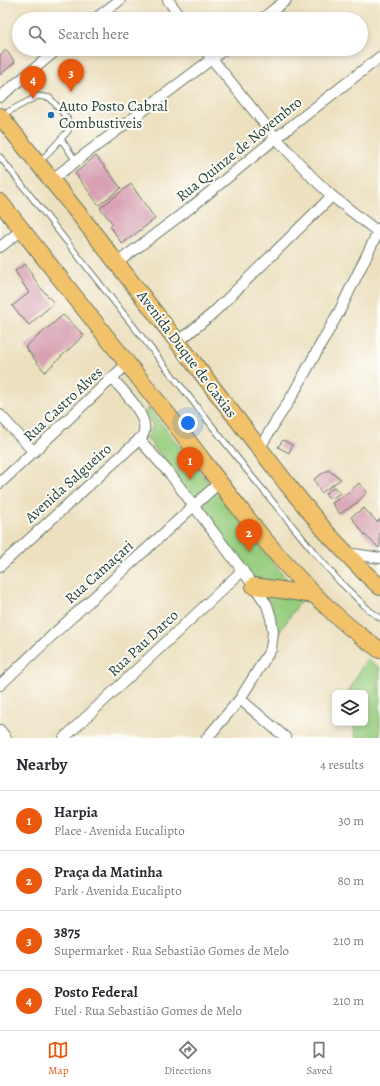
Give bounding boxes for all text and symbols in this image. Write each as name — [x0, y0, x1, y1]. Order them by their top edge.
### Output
search box — [12, 12, 368, 56]
icon: search — [26, 23, 48, 45]
text: Search here — [58, 24, 129, 44]
pin: 3 — [58, 59, 84, 92]
pin: 4 — [20, 66, 46, 99]
street label: Rua Quinze de Novembro — [172, 92, 306, 206]
place label: Auto Posto Cabral Combustiveis — [58, 96, 168, 133]
marker: Auto Posto Cabral Combustiveis — [46, 110, 56, 120]
street label: Avenida Duque de Caxias — [132, 285, 242, 422]
street label: Rua Castro Alves — [19, 362, 107, 446]
your location — [178, 413, 198, 433]
street label: Avenida Salgueiro — [20, 439, 116, 528]
pin: 1 — [177, 447, 203, 480]
pin: 2 — [236, 519, 262, 552]
street label: Rua Camaçari — [60, 536, 138, 608]
street label: Rua Pau Darco — [103, 605, 183, 681]
map controls — [332, 690, 368, 726]
button: layers — [332, 690, 368, 726]
text: Nearby — [16, 753, 67, 776]
text: 4 results — [320, 756, 364, 773]
text: Harpia — [54, 802, 98, 822]
text: 1 — [27, 812, 31, 829]
text: 30 m — [338, 812, 364, 829]
text: Place · Avenida Eucalipto — [54, 822, 185, 839]
text: Praça da Matinha — [54, 862, 163, 882]
text: 2 — [26, 872, 32, 889]
text: 80 m — [337, 872, 364, 889]
text: Park · Avenida Eucalipto — [54, 882, 182, 899]
text: 3875 — [54, 922, 80, 942]
text: 3 — [26, 932, 32, 949]
text: 210 m — [333, 932, 364, 949]
text: Supermarket · Rua Sebastião Gomes de Melo — [54, 942, 289, 959]
text: Posto Federal — [54, 982, 138, 1002]
text: 4 — [26, 992, 32, 1009]
text: 210 m — [333, 992, 364, 1009]
text: Fuel · Rua Sebastião Gomes de Melo — [54, 1002, 242, 1019]
tab: Map — [47, 1039, 69, 1078]
tab: Directions — [164, 1039, 212, 1078]
tab: Saved — [306, 1039, 333, 1078]

